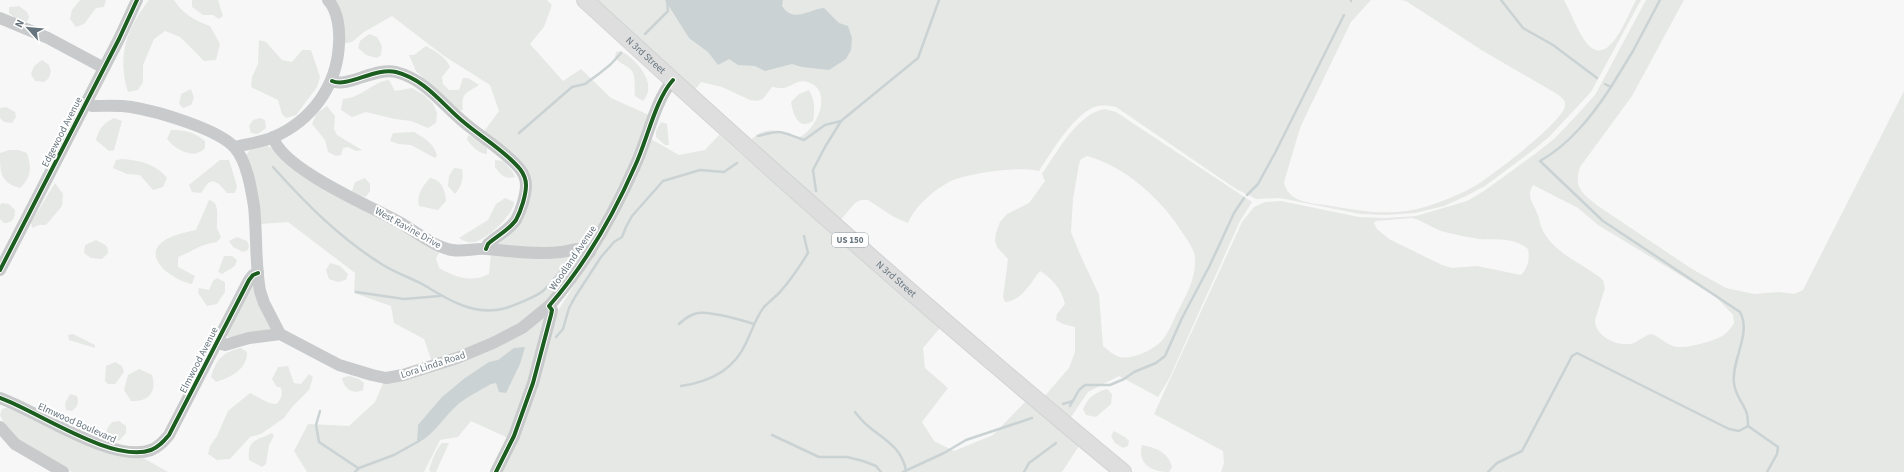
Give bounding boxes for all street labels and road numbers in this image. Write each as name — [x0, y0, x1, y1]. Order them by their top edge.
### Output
street label: N 3rd Street — [622, 34, 669, 78]
street label: Edgewood Avenue — [38, 94, 86, 169]
street label: West Ravine Drive — [372, 204, 444, 252]
street label: Woodland Avenue — [546, 223, 600, 293]
road number: US 150 — [832, 233, 868, 247]
street label: N 3rd Street — [873, 258, 920, 301]
street label: Elmwood Avenue — [176, 325, 222, 395]
street label: Lora Linda Road — [399, 348, 467, 382]
street label: Elmwood Boulevard — [36, 399, 118, 447]

